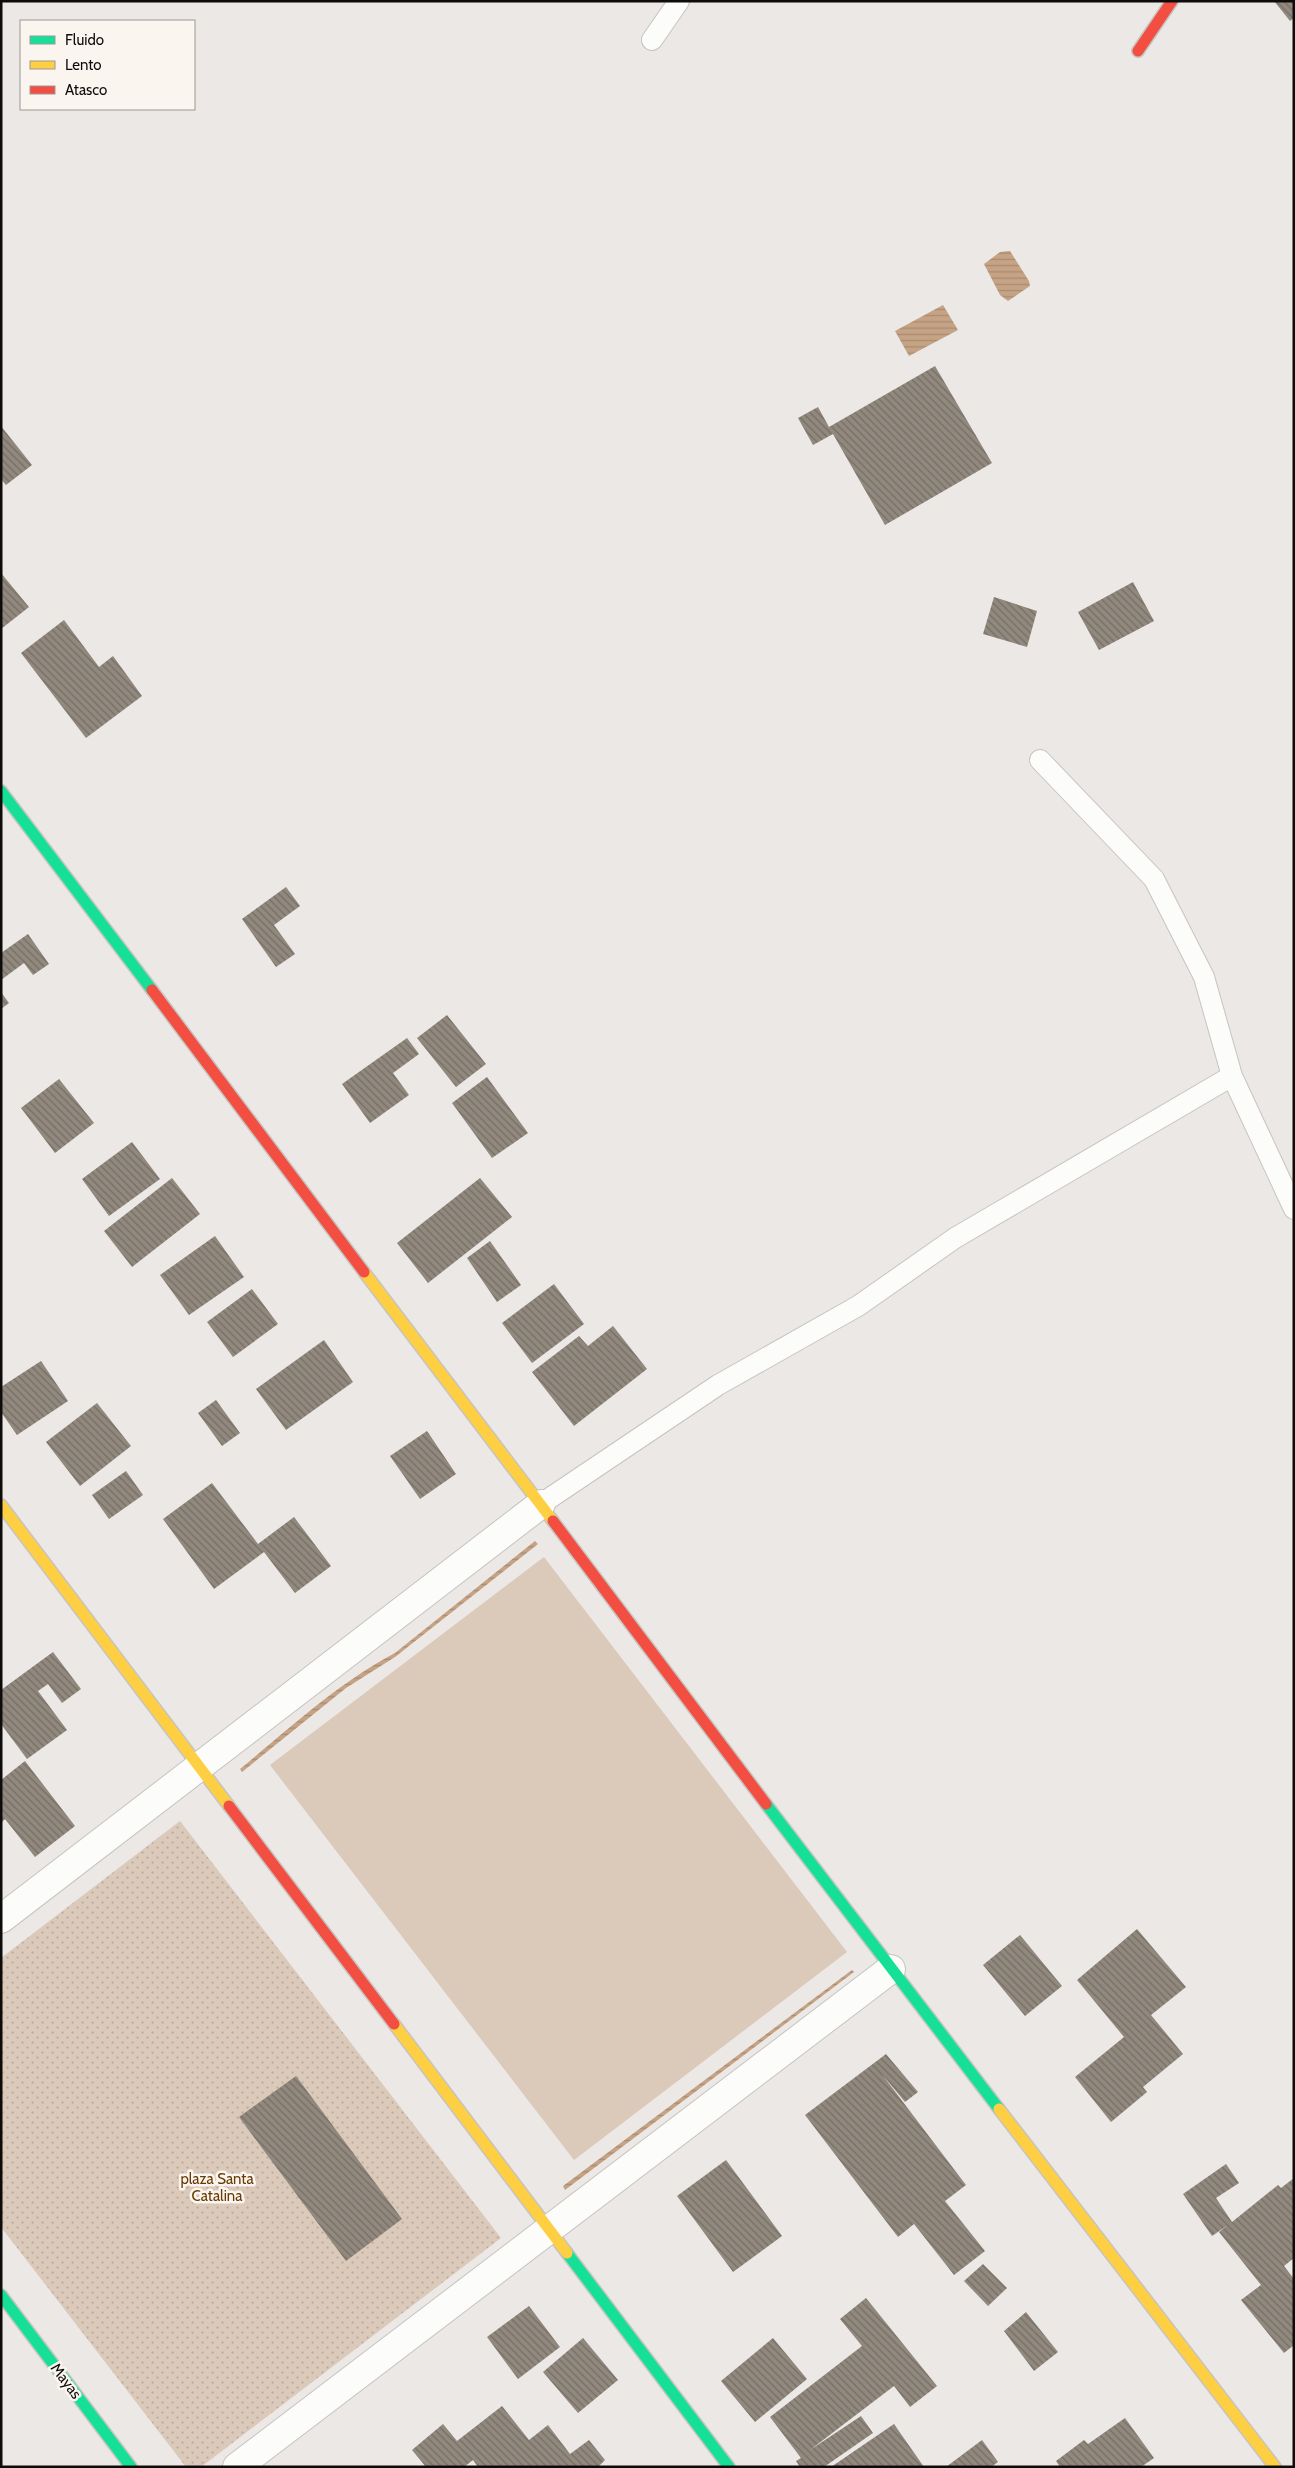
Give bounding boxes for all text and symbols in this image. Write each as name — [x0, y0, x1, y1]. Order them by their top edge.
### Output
legend — [20, 20, 195, 110]
text: Fluido — [65, 31, 104, 49]
text: Lento — [65, 56, 102, 74]
text: Atasco — [65, 81, 107, 99]
park label: plaza Santa Catalina — [180, 2170, 254, 2205]
street label: Mayas — [47, 2360, 85, 2402]

